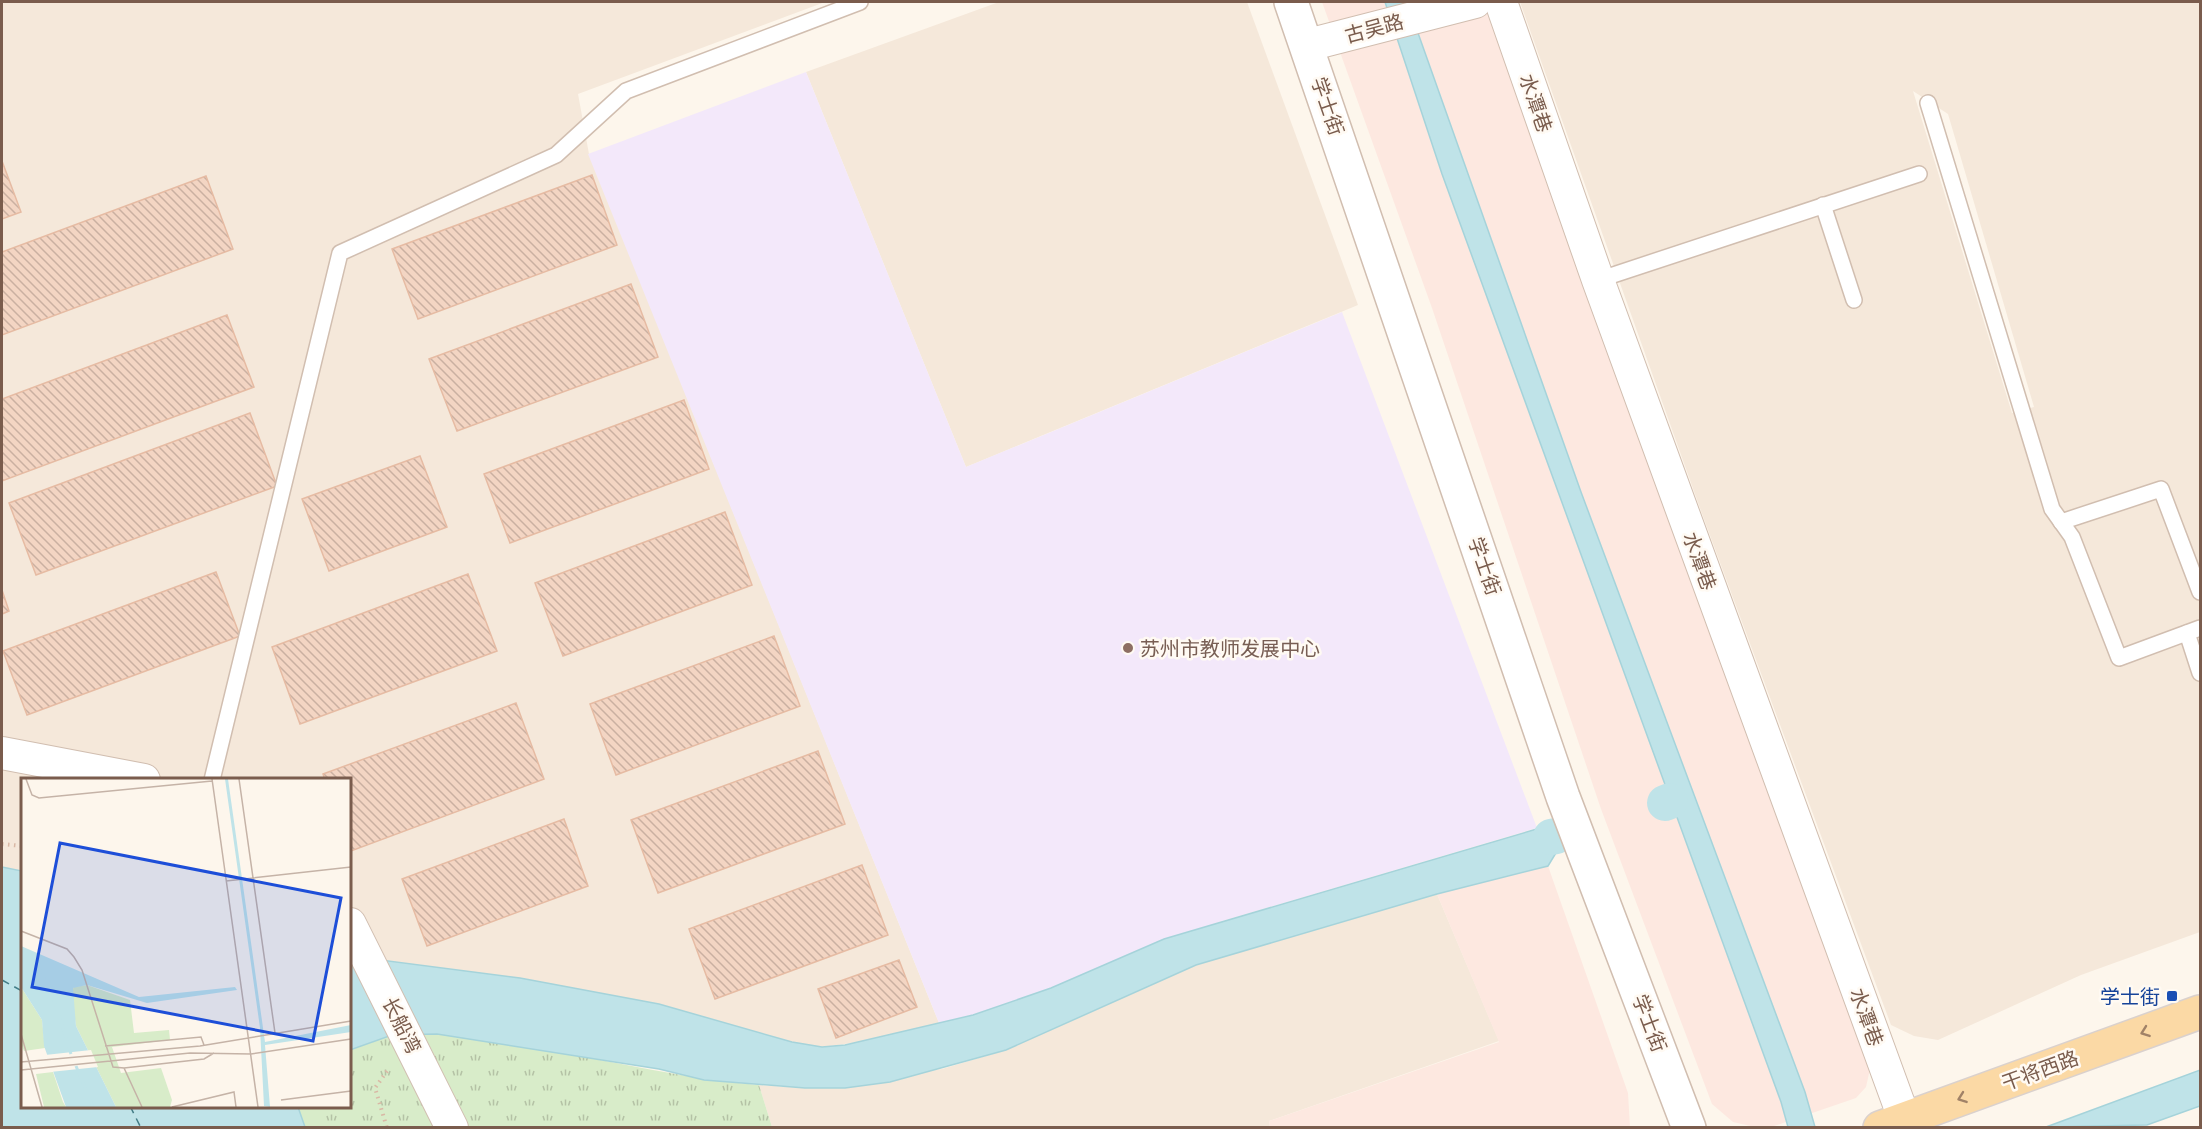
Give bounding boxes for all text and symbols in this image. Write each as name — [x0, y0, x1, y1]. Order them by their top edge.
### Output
street label: 古吴路 — [1342, 7, 1406, 49]
street label: 水潭巷 — [1513, 70, 1559, 136]
street label: 学士街 — [1305, 73, 1351, 139]
street label: 水潭巷 — [1677, 528, 1723, 594]
street label: 学士街 — [1462, 533, 1508, 599]
place label: 苏州市教师发展中心 — [1140, 635, 1320, 662]
marker: 苏州市教师发展中心 — [1121, 641, 1135, 655]
inset map — [21, 778, 351, 1108]
place label: 学士街 — [2100, 983, 2160, 1010]
street label: 水潭巷 — [1844, 984, 1890, 1050]
marker: 学士街 — [2165, 989, 2179, 1003]
street label: 学士街 — [1627, 990, 1673, 1056]
street label: 长船湾 — [376, 992, 428, 1058]
one-way arrow — [2141, 1024, 2151, 1037]
street label: 干将西路 — [1998, 1044, 2082, 1096]
one-way arrow — [1957, 1090, 1968, 1103]

